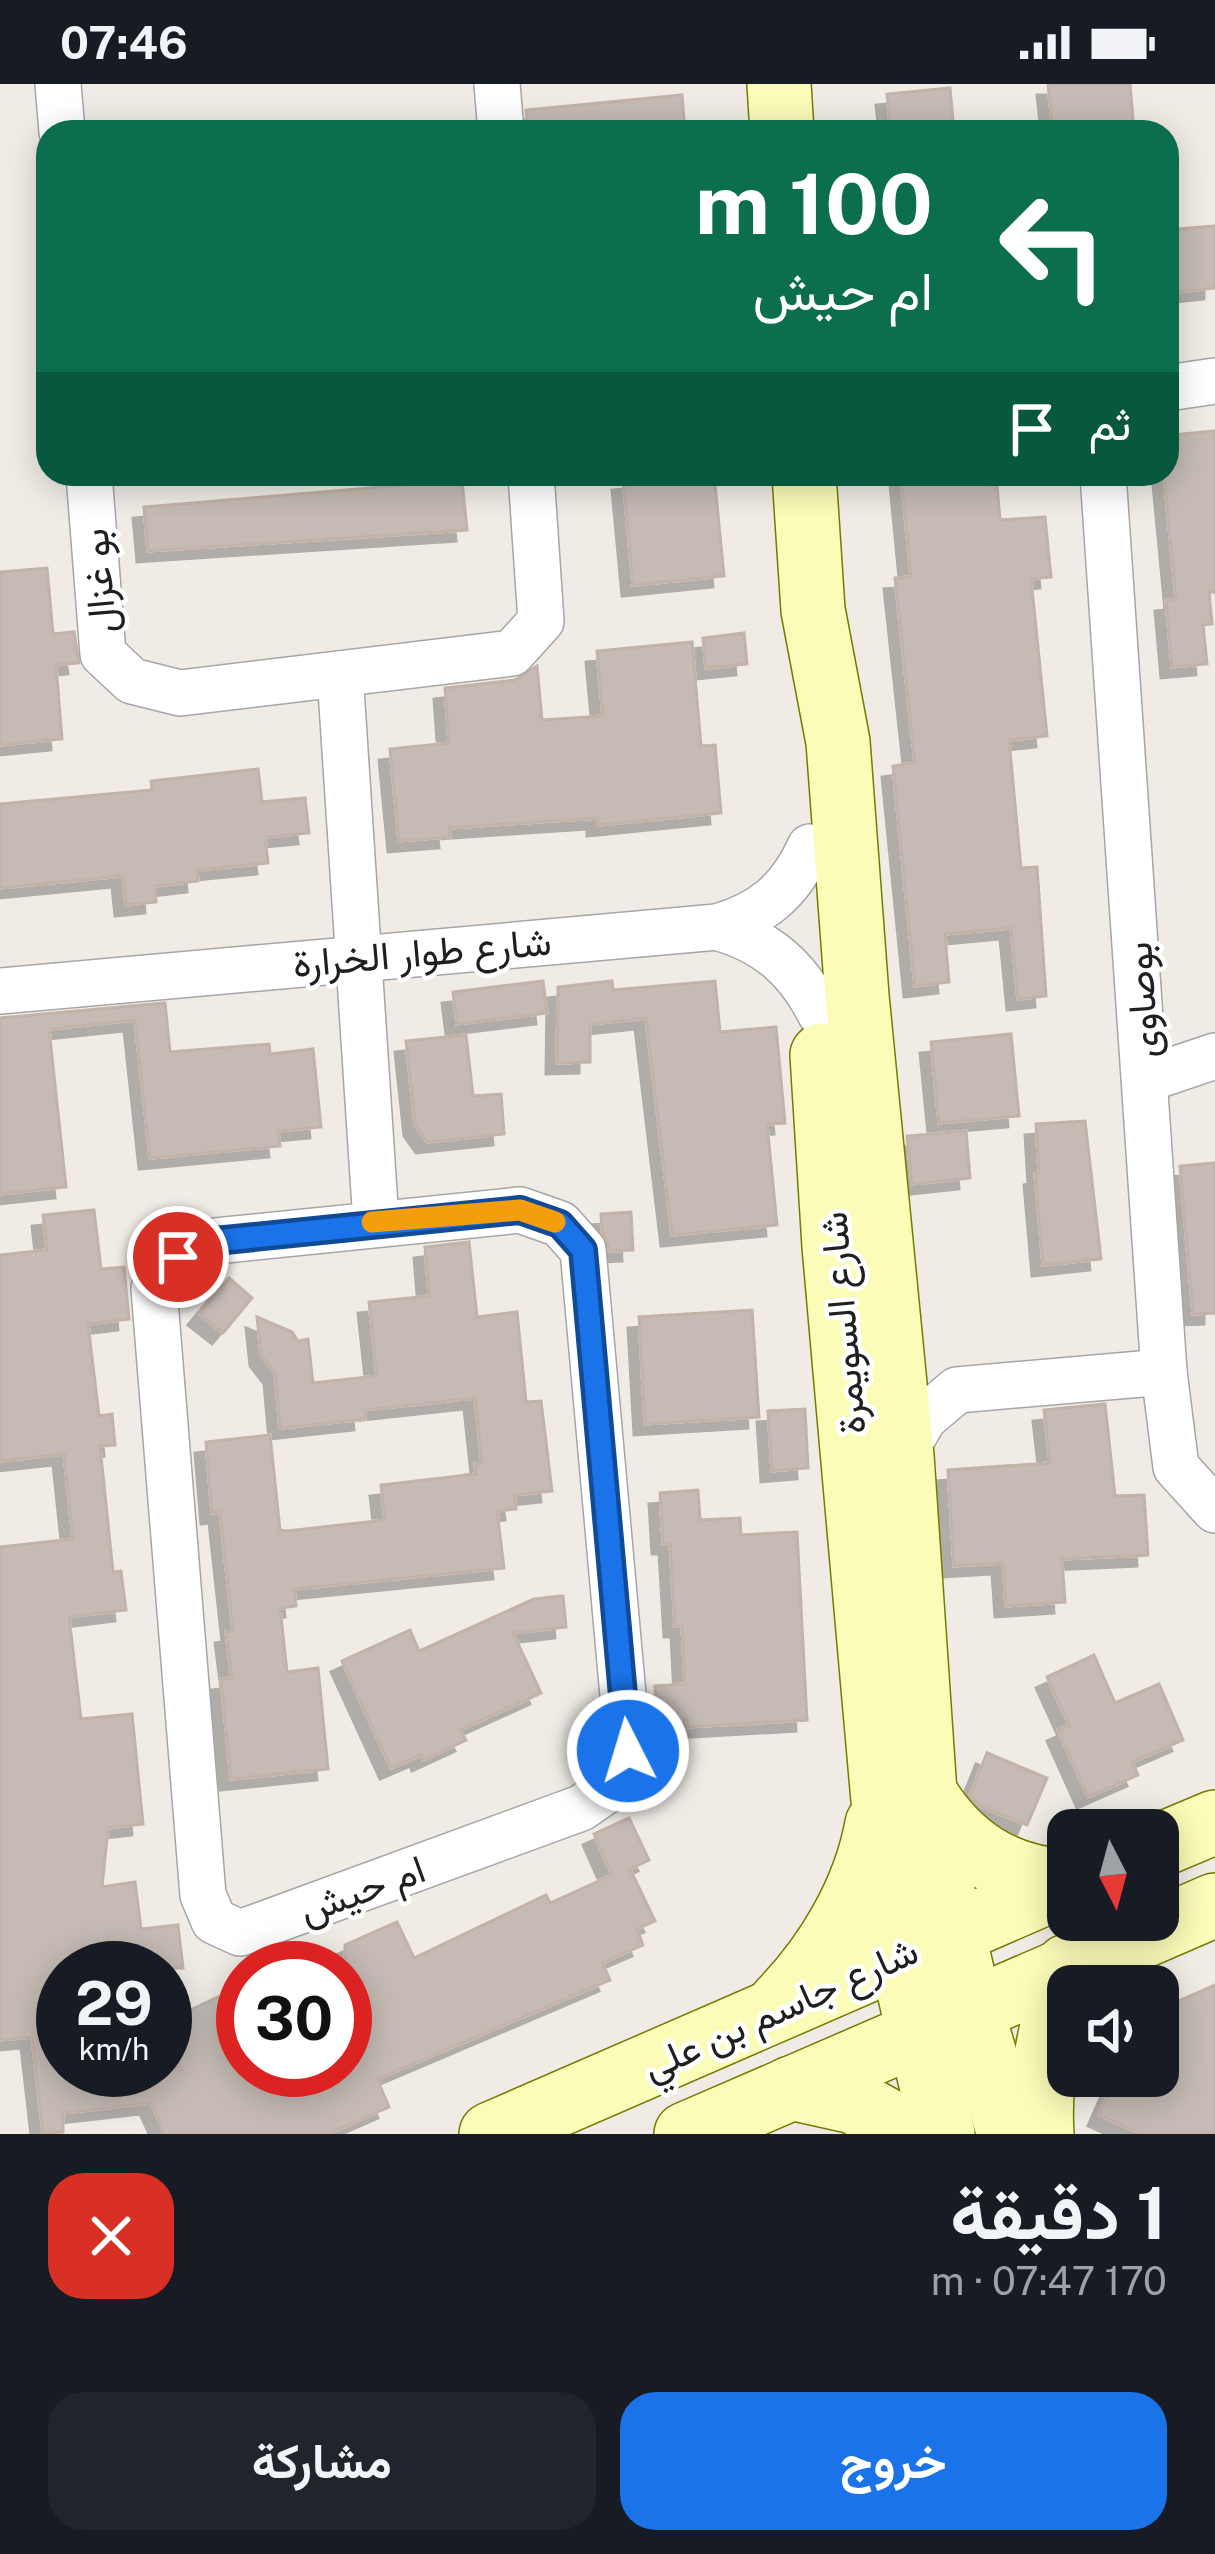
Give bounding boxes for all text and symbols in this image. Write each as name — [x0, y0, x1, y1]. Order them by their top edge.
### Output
text: 07:46 — [60, 16, 188, 69]
text: 100 m — [695, 154, 933, 253]
icon: left — [975, 168, 1131, 324]
text: ام حيش — [753, 259, 933, 322]
icon: arrive — [999, 396, 1065, 462]
text: ثم — [1089, 397, 1131, 450]
street label: بو غزال — [71, 526, 127, 635]
street label: شارع طوار الخرارة — [291, 918, 554, 990]
street label: بوصاوى — [1114, 940, 1170, 1060]
pin — [127, 1206, 229, 1308]
street label: شارع السويمرة — [809, 1209, 879, 1436]
icon: arrive — [145, 1224, 211, 1290]
position arrow — [565, 1688, 691, 1814]
north arrow — [1047, 1809, 1179, 1941]
map controls — [1047, 1809, 1179, 2097]
street label: ام حيش — [293, 1845, 432, 1936]
street label: شارع جاسم بن علي — [635, 1927, 928, 2098]
speed limit sign: 30 — [216, 1941, 372, 2097]
button: sound — [1047, 1965, 1179, 2097]
text: 29 — [75, 1968, 153, 2039]
text: km/h — [79, 2031, 149, 2067]
text: 1 دقيقة — [950, 2171, 1167, 2255]
button: close — [48, 2173, 174, 2299]
text: 170 m · 07:47 — [931, 2258, 1167, 2304]
button: مشاركة — [48, 2392, 596, 2530]
button: خروج — [620, 2392, 1167, 2530]

